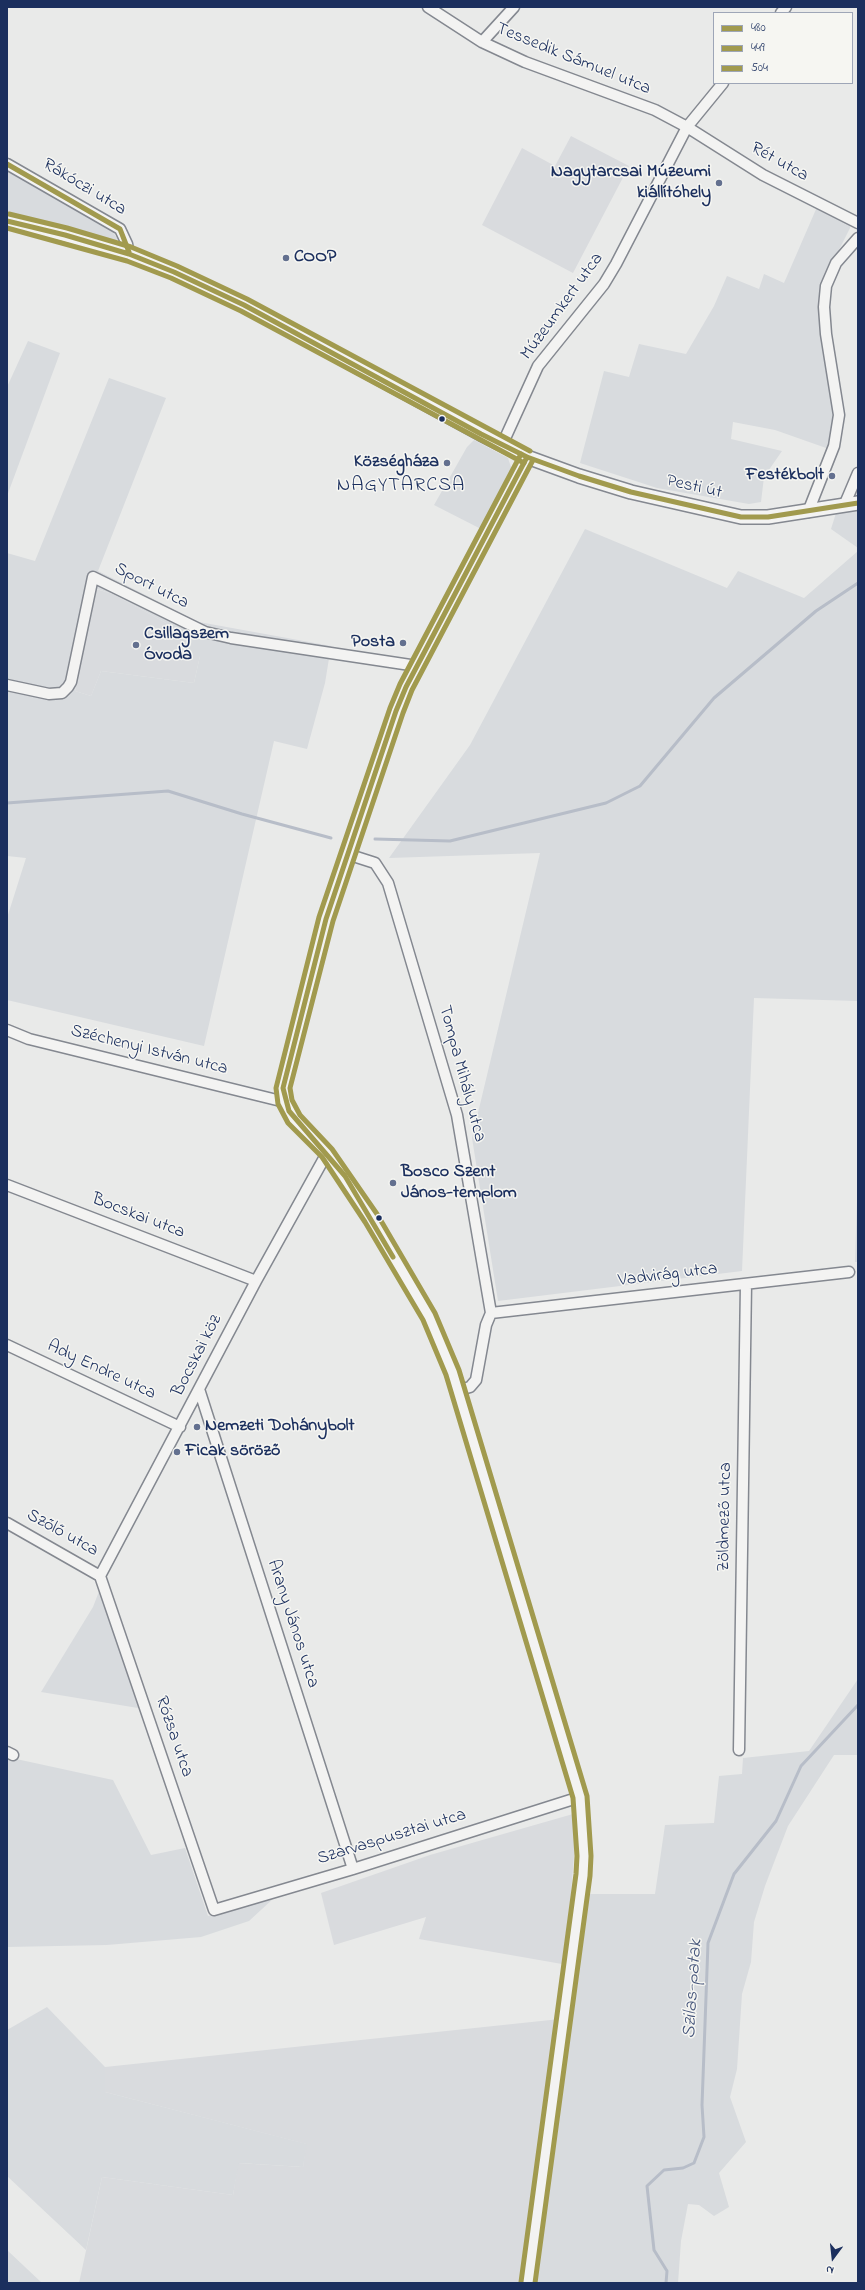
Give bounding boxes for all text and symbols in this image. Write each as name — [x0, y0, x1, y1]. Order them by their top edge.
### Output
legend — [713, 12, 853, 84]
street label: Tessedik Sámuel utca — [492, 19, 654, 101]
text: 480 — [751, 19, 766, 37]
text: 449 — [751, 39, 765, 57]
text: 504 — [751, 59, 768, 77]
street label: Rét utca — [746, 138, 812, 188]
street label: Rákóczi utca — [38, 155, 130, 221]
place label: Nagytarcsai Múzeumi kiállítóhely — [551, 162, 711, 204]
marker: Nagytarcsai Múzeumi kiállítóhely — [714, 178, 724, 188]
place label: COOP — [294, 247, 336, 269]
street label: Múzeumkert utca — [517, 249, 609, 365]
marker: COOP — [281, 253, 291, 263]
unlabelled marker — [437, 414, 447, 424]
place label: Községháza — [354, 452, 439, 474]
marker: Községháza — [442, 458, 452, 468]
place label: Festékbolt — [746, 465, 824, 487]
street label: Pesti út — [664, 471, 724, 505]
marker: Festékbolt — [827, 471, 837, 481]
district label: NAGYTARCSA — [337, 475, 465, 499]
street label: Sport utca — [110, 559, 192, 615]
place label: Csillagszem Óvoda — [144, 624, 229, 666]
place label: Posta — [351, 632, 395, 654]
marker: Posta — [398, 638, 408, 648]
marker: Csillagszem Óvoda — [131, 640, 141, 650]
street label: Tompa Mihály utca — [432, 1003, 490, 1145]
street label: Széchenyi István utca — [68, 1021, 230, 1081]
place label: Bosco Szent János-templom — [401, 1162, 517, 1204]
marker: Bosco Szent János-templom — [388, 1178, 398, 1188]
street label: Bocskai utca — [88, 1189, 188, 1245]
unlabelled marker — [374, 1213, 384, 1223]
street label: Vadvirág utca — [617, 1259, 719, 1293]
street label: Bocskai köz — [168, 1312, 228, 1400]
street label: Ady Endre utca — [43, 1336, 159, 1406]
place label: Nemzeti Dohánybolt — [205, 1416, 355, 1438]
marker: Nemzeti Dohánybolt — [192, 1422, 202, 1432]
place label: Ficak söröző — [185, 1441, 280, 1463]
marker: Ficak söröző — [172, 1447, 182, 1457]
street label: Zöldmező utca — [714, 1462, 738, 1572]
street label: Szőlő utca — [22, 1505, 102, 1563]
street label: Arany János utca — [261, 1557, 323, 1691]
street label: Rózsa utca — [149, 1694, 197, 1780]
street label: Szarvaspusztai utca — [315, 1805, 469, 1871]
water label: Szilas-patak — [679, 1939, 709, 2039]
north arrow — [813, 2238, 853, 2278]
text: N — [824, 2261, 836, 2278]

